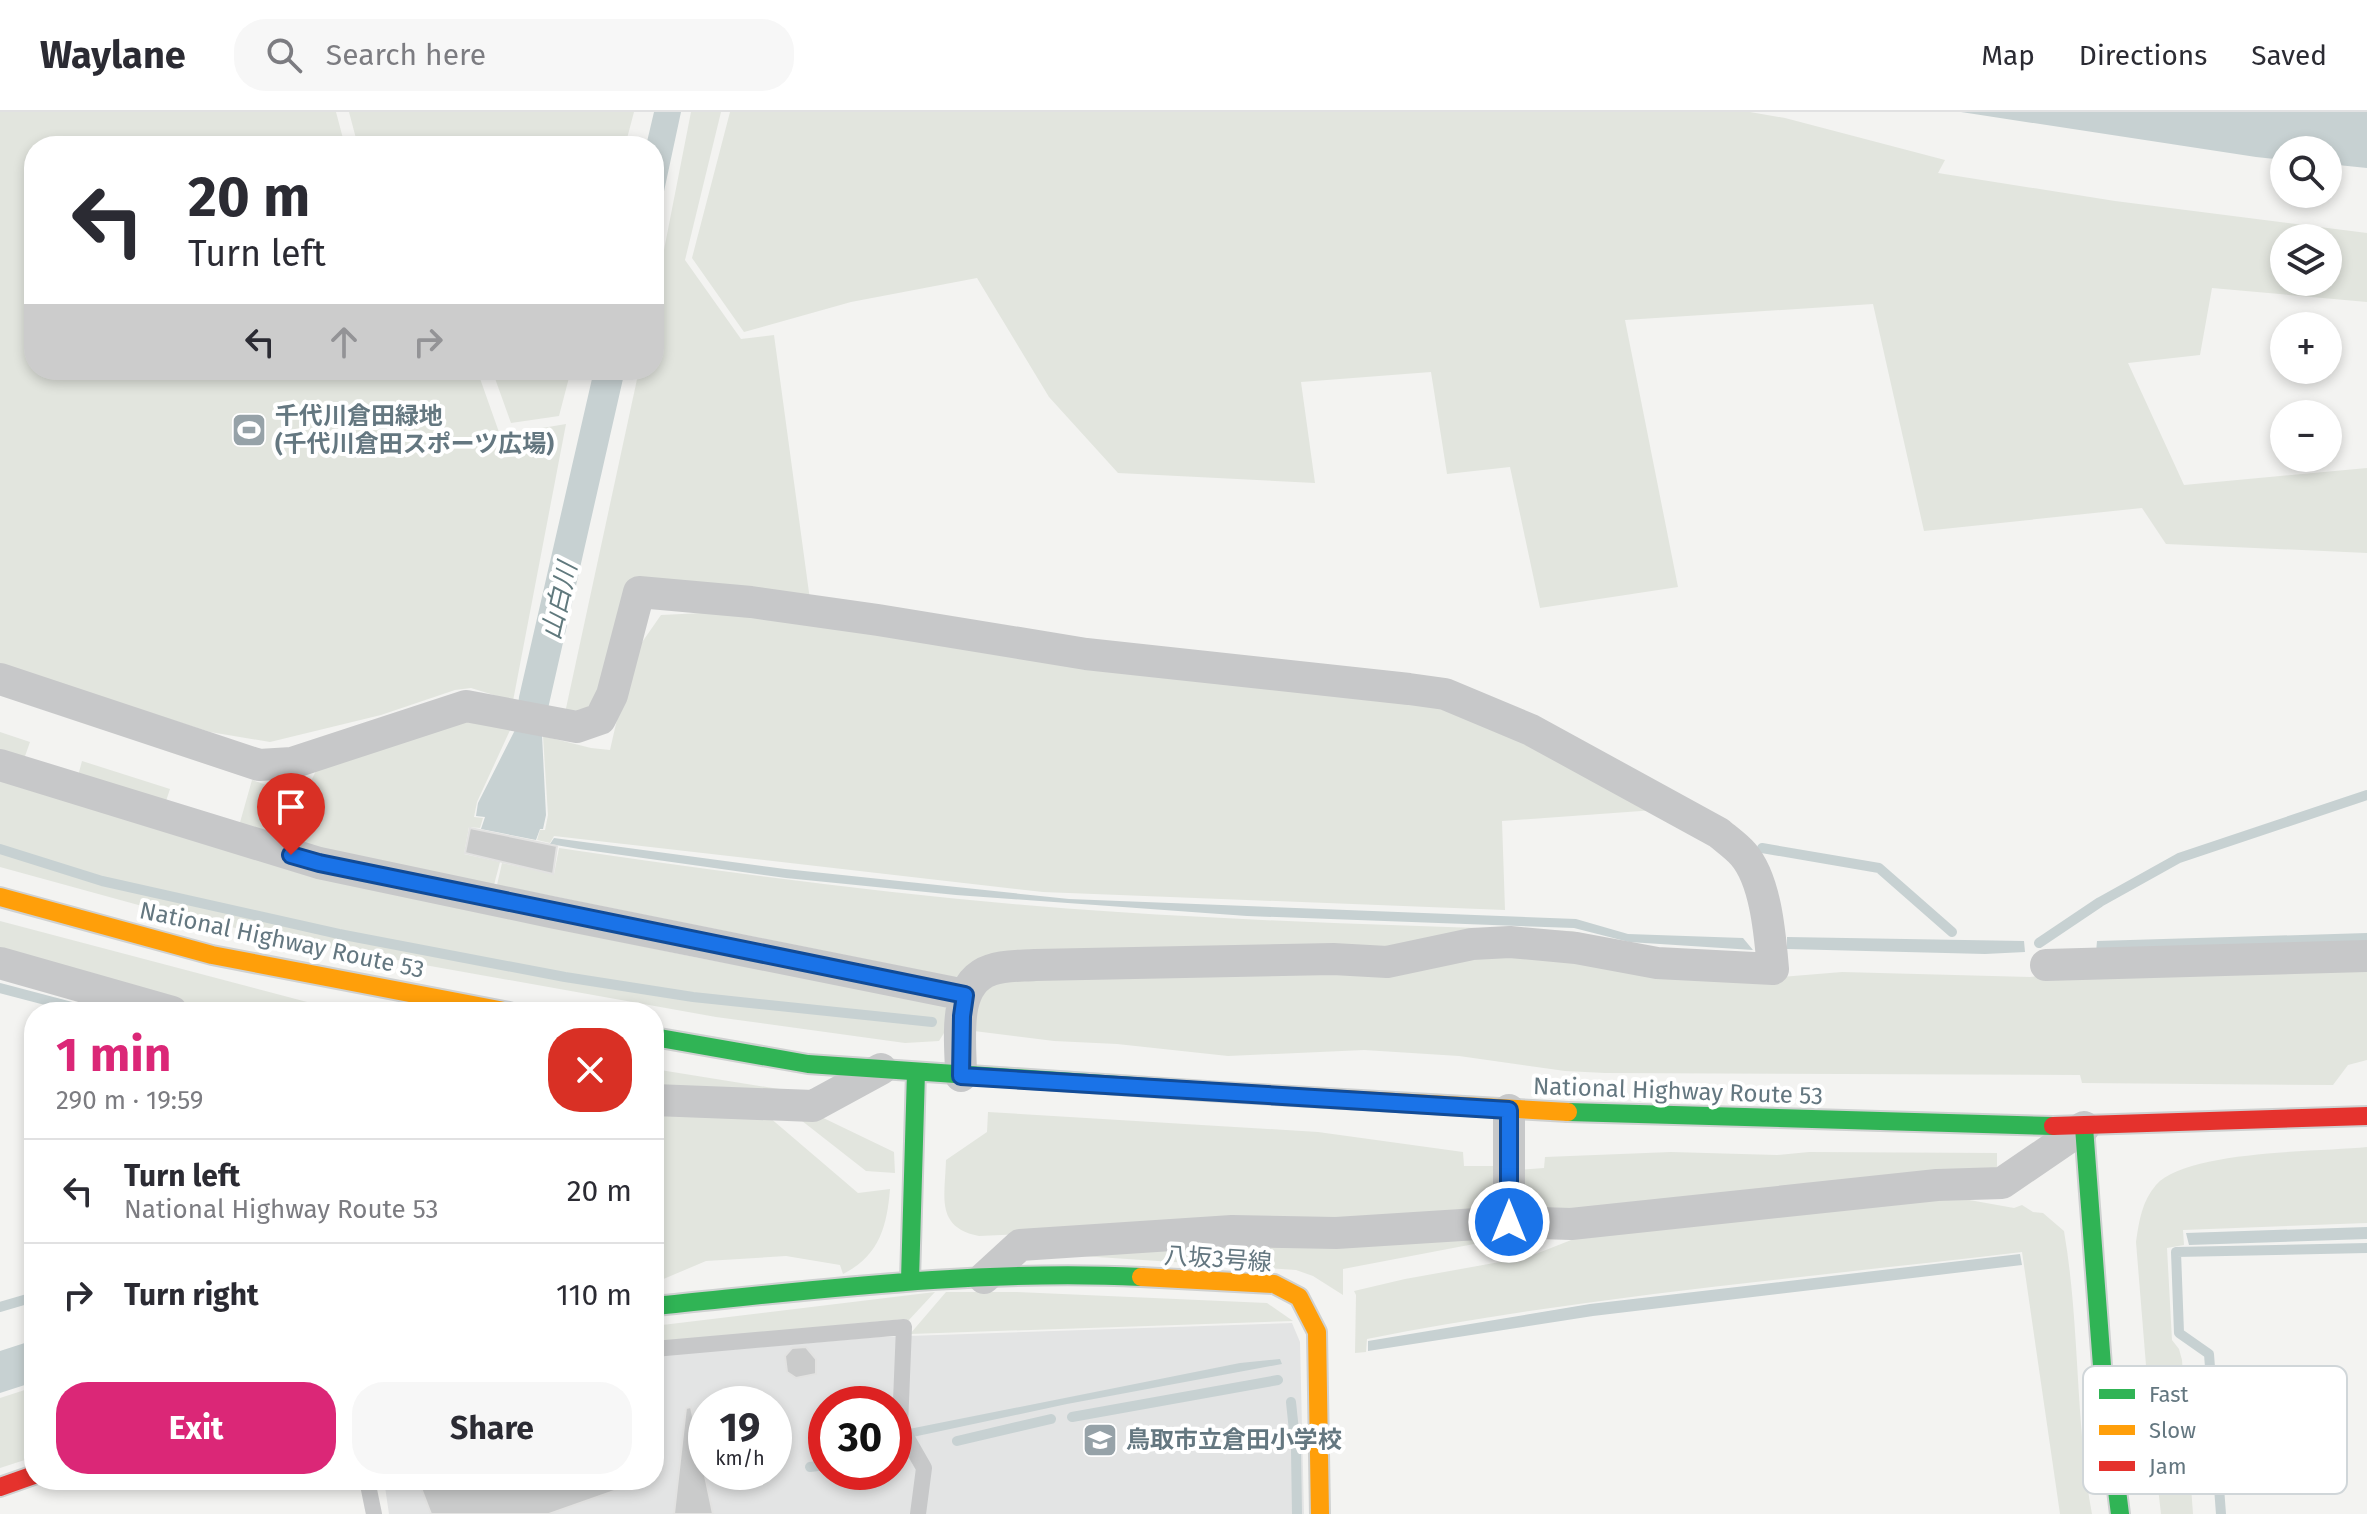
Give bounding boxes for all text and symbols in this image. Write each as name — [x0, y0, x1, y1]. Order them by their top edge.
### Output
search box — [234, 19, 794, 91]
text: Waylane — [40, 32, 186, 78]
icon: search — [262, 33, 306, 77]
text: Search here — [326, 37, 486, 73]
text: Map — [1981, 39, 2035, 72]
text: Directions — [2079, 39, 2207, 72]
text: Saved — [2251, 39, 2327, 72]
map controls — [2270, 136, 2342, 472]
button: search — [2270, 136, 2342, 208]
text: 20 m — [188, 164, 310, 231]
icon: left — [56, 168, 160, 272]
button: layers — [2270, 224, 2342, 296]
text: Turn left — [188, 232, 326, 276]
button: + — [2270, 312, 2342, 384]
icon: left — [238, 320, 282, 364]
icon: ahead — [322, 320, 366, 364]
icon: right — [406, 320, 450, 364]
button: − — [2270, 400, 2342, 472]
place label: 千代川倉田緑地 (千代川倉田スポーツ広場) — [275, 402, 554, 458]
sports icon: 千代川倉田緑地 (千代川倉田スポーツ広場) — [230, 411, 268, 449]
water label: 山白川 — [536, 557, 584, 643]
pin — [257, 773, 325, 855]
icon: arrive — [269, 785, 313, 829]
street label: National Highway Route 53 — [137, 896, 427, 984]
text: 1 min — [56, 1026, 171, 1084]
button: close — [548, 1028, 632, 1112]
street label: National Highway Route 53 — [1532, 1072, 1824, 1110]
text: 290 m · 19:59 — [56, 1085, 204, 1116]
text: Turn left — [124, 1158, 240, 1194]
icon: left — [56, 1169, 100, 1213]
text: 20 m — [567, 1173, 632, 1209]
position arrow — [1467, 1180, 1551, 1264]
text: National Highway Route 53 — [124, 1194, 439, 1225]
street label: 八坂3号線 — [1163, 1241, 1273, 1277]
icon: right — [56, 1273, 100, 1317]
text: Turn right — [124, 1277, 259, 1313]
text: 110 m — [556, 1277, 632, 1313]
legend — [2083, 1366, 2347, 1494]
text: Fast — [2149, 1381, 2189, 1408]
button: Exit — [56, 1382, 336, 1474]
button: Share — [352, 1382, 632, 1474]
speed limit sign: 30 — [808, 1386, 912, 1490]
text: 19 — [720, 1404, 760, 1452]
text: Slow — [2149, 1417, 2196, 1444]
school or university icon: 鳥取市立倉田小学校 — [1081, 1421, 1119, 1459]
place label: 鳥取市立倉田小学校 — [1126, 1426, 1342, 1454]
text: km/h — [715, 1446, 765, 1470]
text: Jam — [2149, 1453, 2187, 1480]

